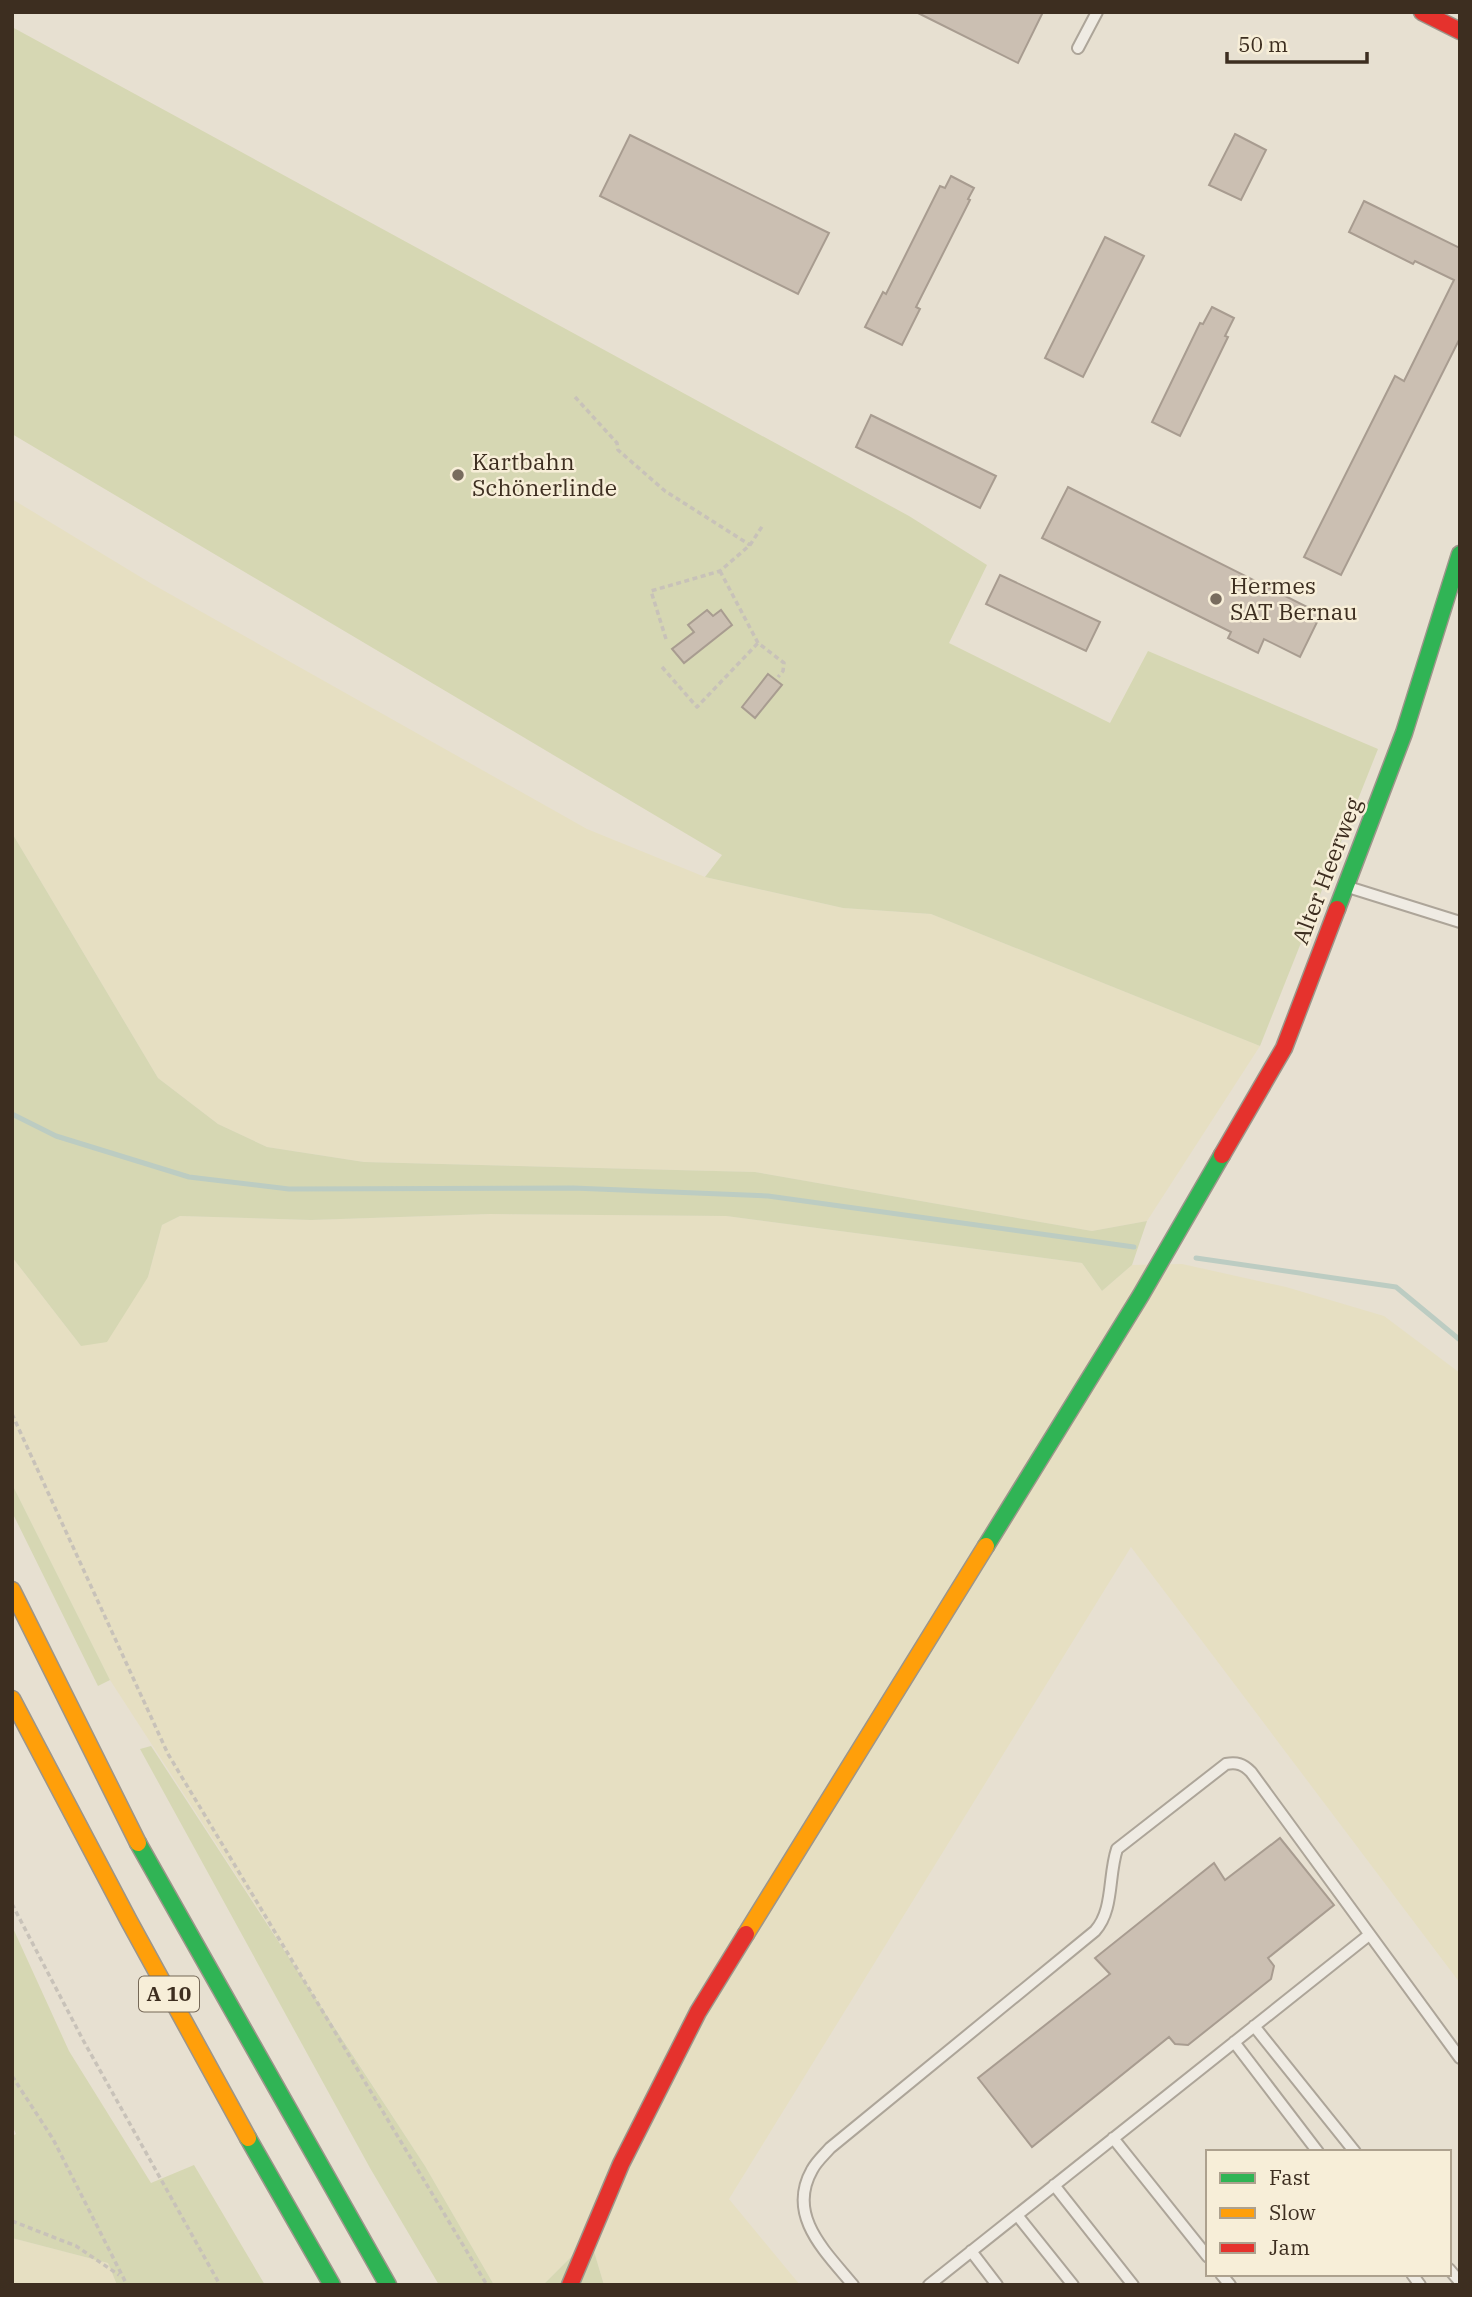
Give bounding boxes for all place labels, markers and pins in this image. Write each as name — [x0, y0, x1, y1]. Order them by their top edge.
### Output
place label: Kartbahn Schönerlinde — [472, 446, 617, 502]
marker: Kartbahn Schönerlinde — [450, 467, 466, 483]
place label: Hermes SAT Bernau — [1230, 570, 1357, 626]
marker: Hermes SAT Bernau — [1208, 591, 1224, 607]

